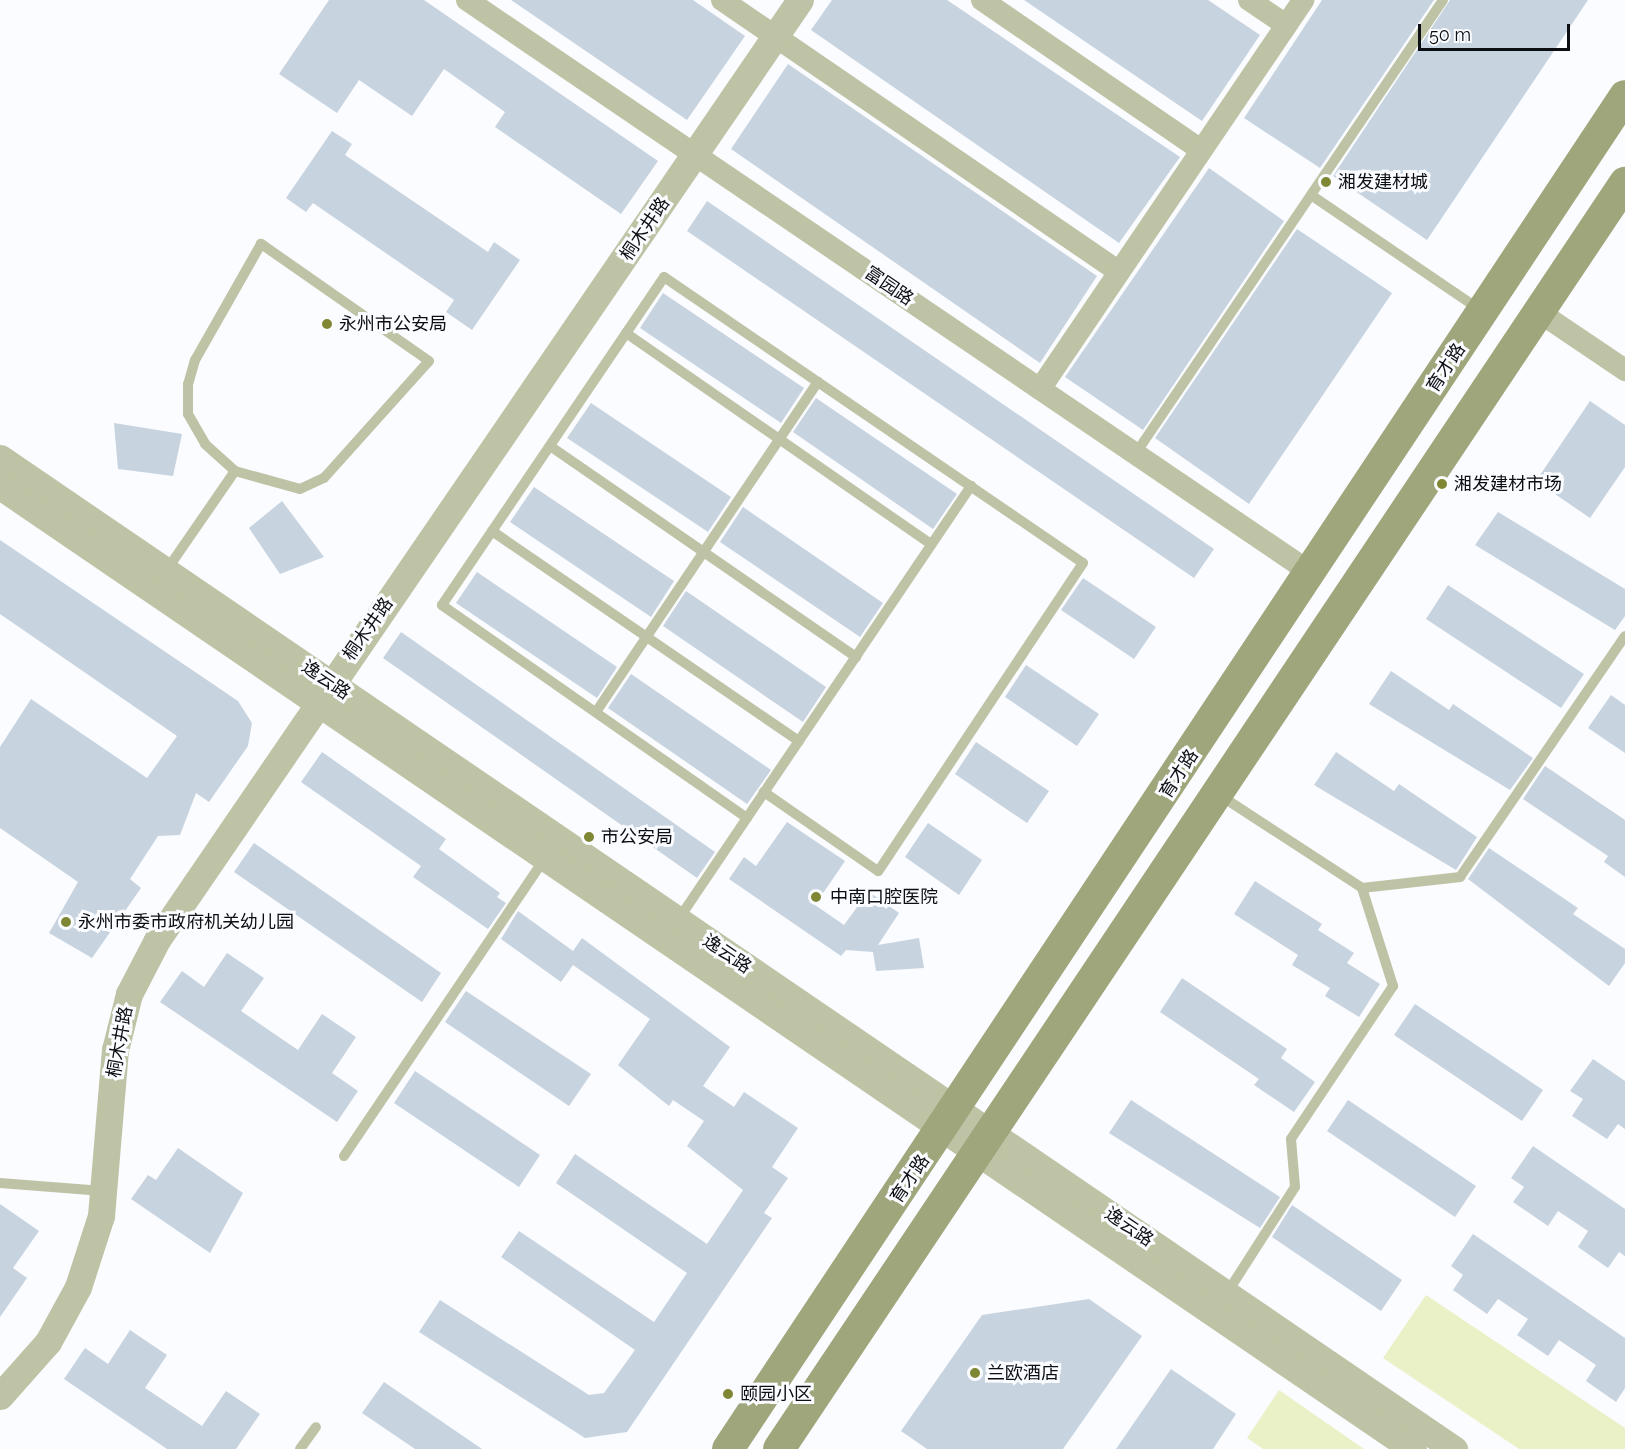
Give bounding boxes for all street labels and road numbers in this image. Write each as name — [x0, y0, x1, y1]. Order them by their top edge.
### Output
street label: 桐木井路 — [616, 193, 674, 265]
street label: 富园路 — [861, 262, 917, 310]
street label: 育才路 — [1422, 339, 1470, 397]
street label: 桐木井路 — [339, 593, 397, 665]
street label: 逸云路 — [298, 656, 354, 704]
street label: 育才路 — [1155, 745, 1203, 803]
street label: 逸云路 — [699, 930, 755, 978]
street label: 桐木井路 — [103, 1005, 137, 1079]
street label: 育才路 — [886, 1151, 934, 1207]
street label: 逸云路 — [1101, 1203, 1157, 1251]

